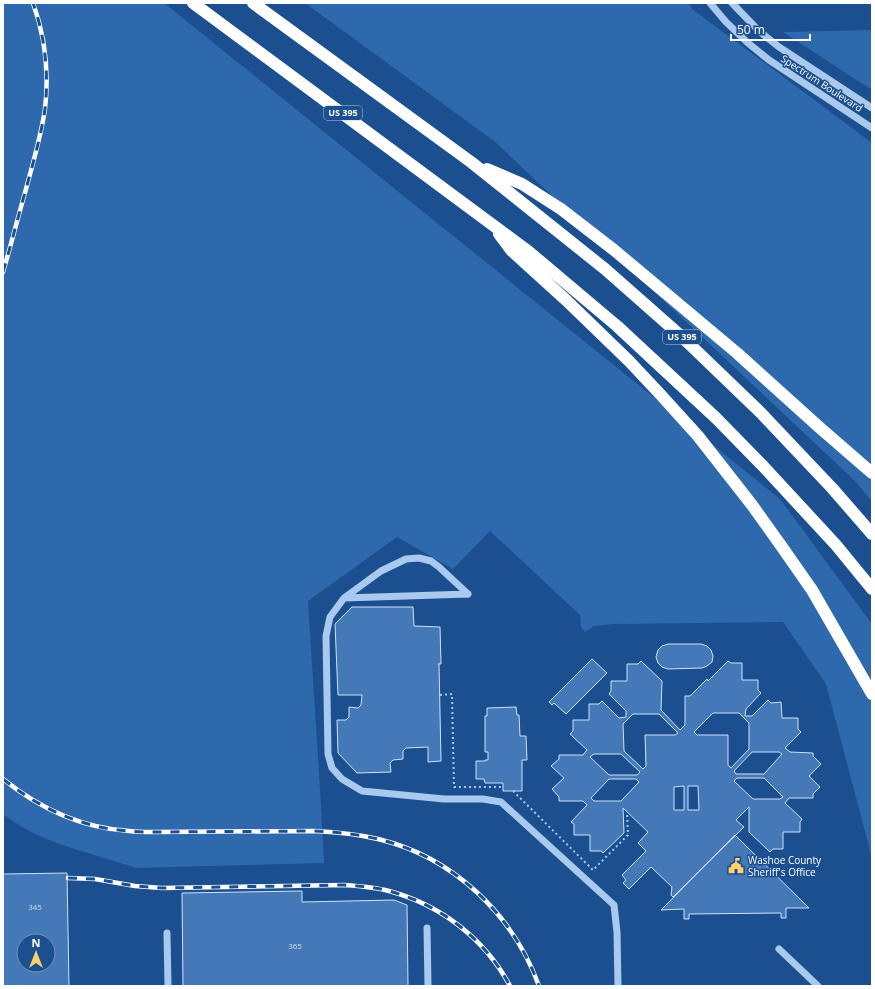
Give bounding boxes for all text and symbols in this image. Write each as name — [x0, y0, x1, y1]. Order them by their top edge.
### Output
scale bar — [731, 16, 810, 42]
text: 50 m — [737, 21, 765, 38]
street label: Spectrum Boulevard — [778, 51, 866, 115]
road number: US 395 — [324, 106, 362, 120]
road number: US 395 — [663, 330, 701, 344]
place label: Washoe County Sheriff's Office — [748, 853, 822, 879]
public building icon: Washoe County Sheriff's Office — [727, 857, 745, 875]
house number: 345 — [28, 901, 42, 912]
north arrow — [16, 933, 56, 973]
text: N — [32, 935, 40, 950]
house number: 365 — [288, 940, 302, 951]

